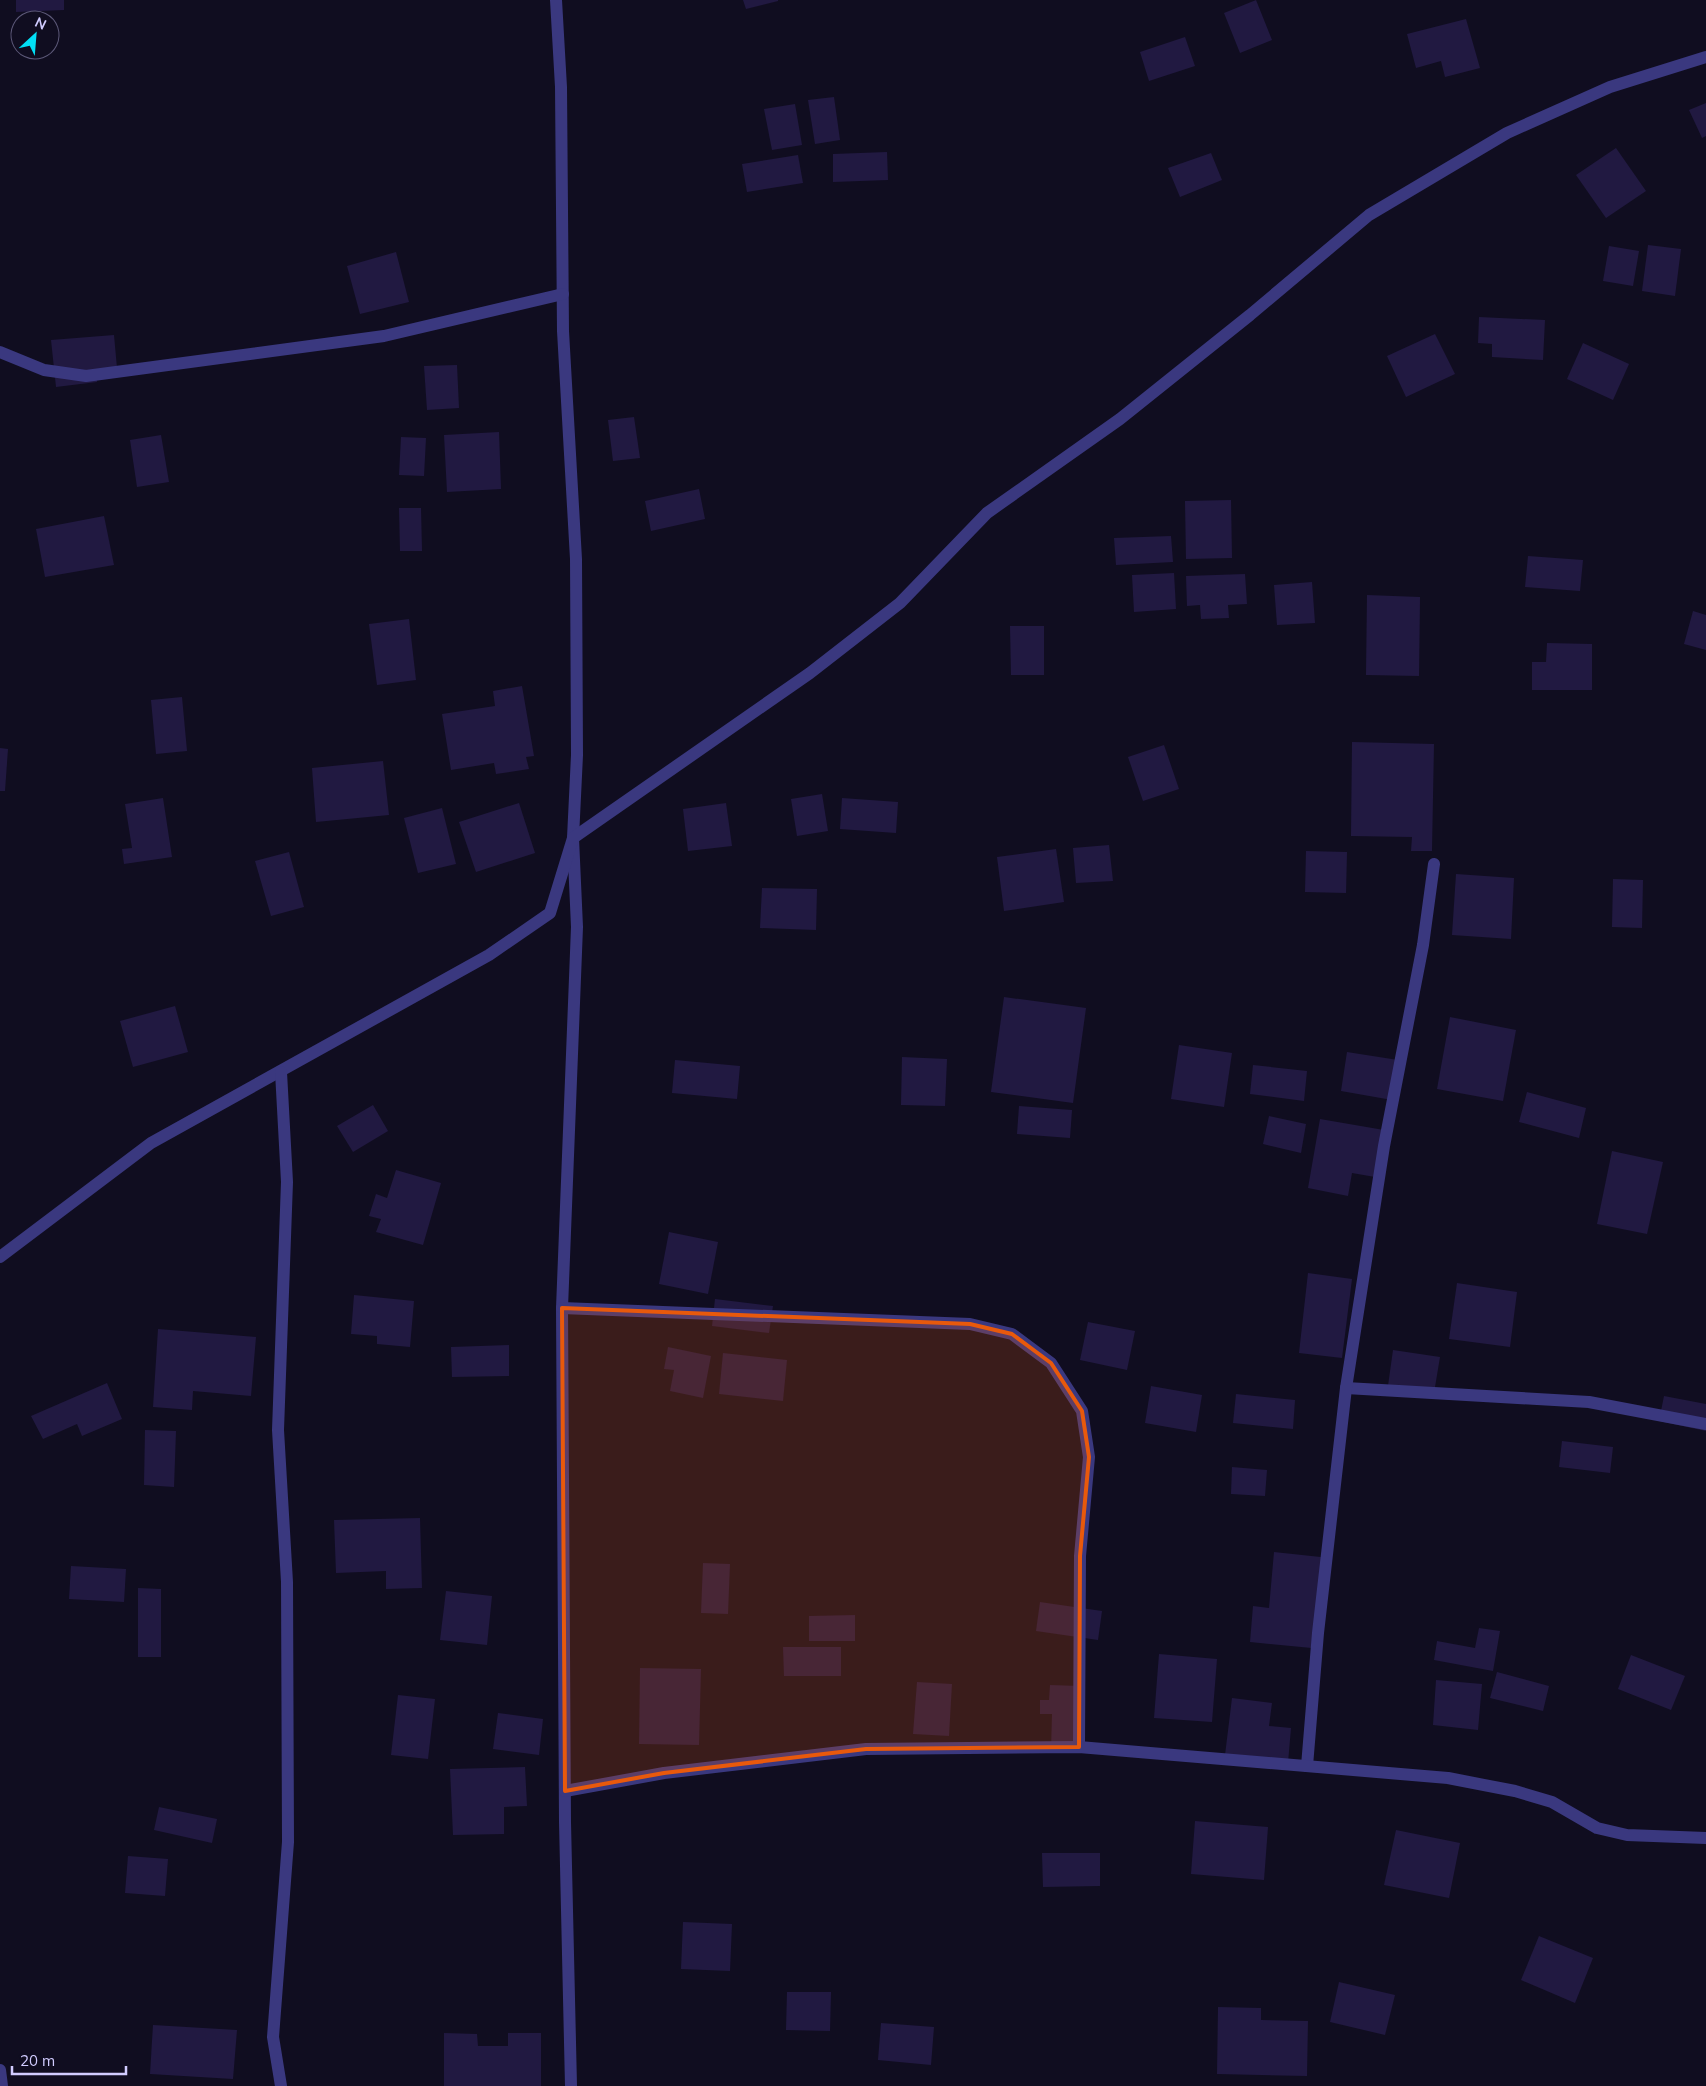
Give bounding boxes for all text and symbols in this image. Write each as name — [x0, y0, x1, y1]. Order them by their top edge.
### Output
north arrow — [10, 10, 60, 60]
text: N — [32, 13, 49, 34]
scale bar — [12, 2044, 126, 2076]
text: 20 m — [20, 2051, 55, 2070]

